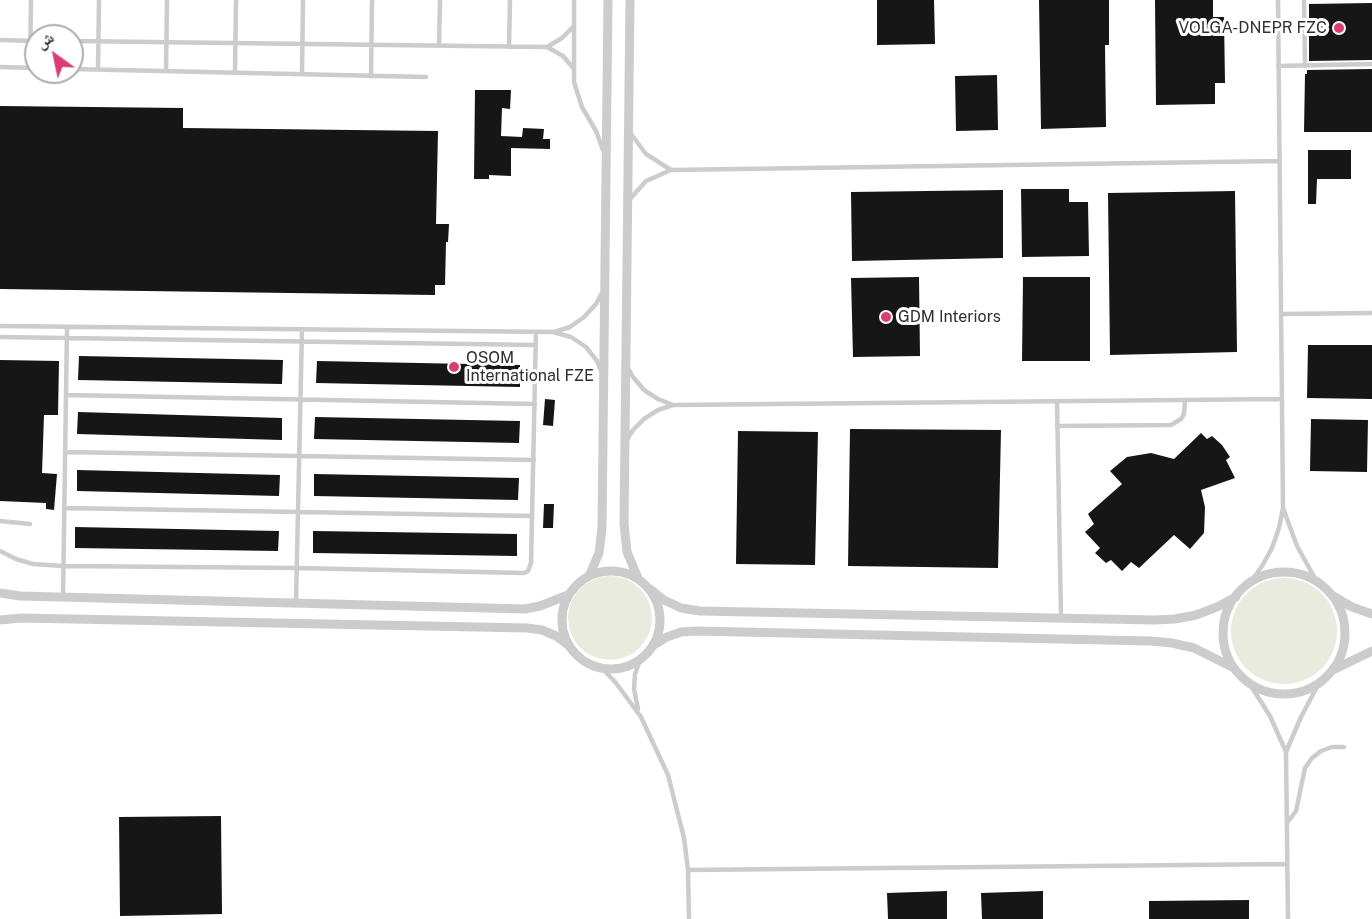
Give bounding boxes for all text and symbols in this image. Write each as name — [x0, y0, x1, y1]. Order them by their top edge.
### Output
place label: VOLGA-DNEPR FZC — [1178, 18, 1327, 38]
marker: VOLGA-DNEPR FZC — [1332, 21, 1346, 35]
north arrow — [24, 24, 84, 84]
text: ش — [33, 28, 57, 53]
place label: GDM Interiors — [898, 307, 1001, 327]
marker: GDM Interiors — [879, 310, 893, 324]
place label: OSOM International FZE — [466, 348, 594, 386]
marker: OSOM International FZE — [447, 360, 461, 374]

